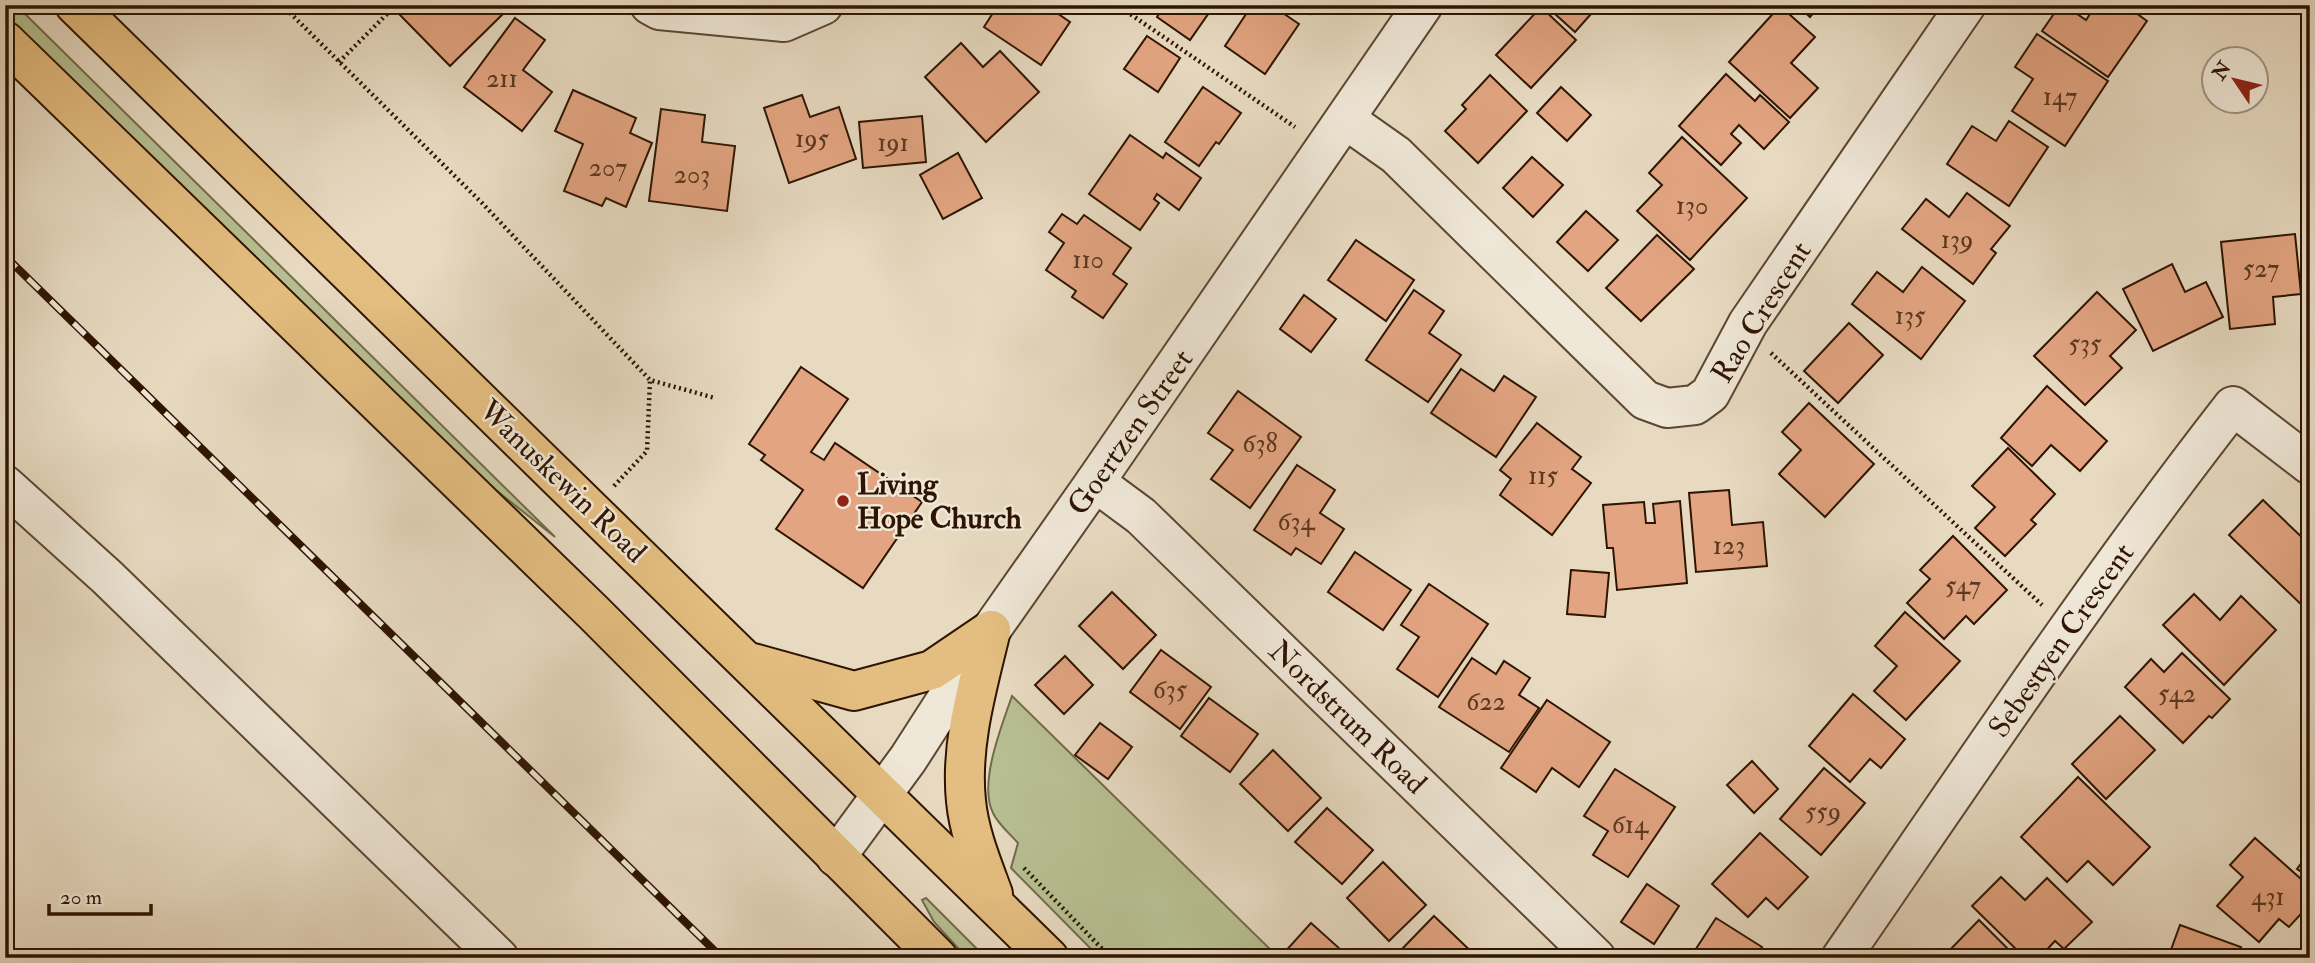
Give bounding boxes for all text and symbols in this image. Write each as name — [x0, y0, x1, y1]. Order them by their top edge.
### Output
north arrow — [2200, 46, 2270, 116]
text: N — [2207, 56, 2237, 85]
house number: 211 — [486, 63, 518, 95]
house number: 147 — [2043, 81, 2077, 113]
house number: 195 — [795, 123, 830, 155]
house number: 191 — [877, 127, 909, 159]
house number: 207 — [589, 152, 627, 184]
house number: 203 — [674, 159, 710, 191]
house number: 130 — [1676, 190, 1708, 222]
house number: 139 — [1941, 224, 1973, 256]
street label: Rao Crescent — [1703, 234, 1820, 390]
house number: 110 — [1072, 244, 1104, 276]
house number: 527 — [2243, 253, 2279, 285]
house number: 135 — [1895, 300, 1926, 332]
house number: 535 — [2069, 328, 2102, 360]
street label: Goertzen Street — [1060, 342, 1201, 522]
street label: Wanuskewin Road — [470, 391, 654, 571]
house number: 638 — [1242, 428, 1278, 460]
house number: 115 — [1528, 460, 1559, 492]
place label: Living Hope Church — [857, 466, 1022, 537]
marker: Living Hope Church — [835, 493, 851, 509]
house number: 634 — [1277, 506, 1315, 538]
house number: 123 — [1713, 530, 1745, 562]
street label: Sebestyen Crescent — [1981, 536, 2142, 745]
house number: 547 — [1945, 570, 1981, 602]
street label: Nordstrum Road — [1261, 633, 1435, 802]
house number: 635 — [1153, 674, 1188, 706]
house number: 542 — [2158, 678, 2196, 710]
house number: 622 — [1466, 686, 1506, 718]
house number: 559 — [1805, 796, 1841, 828]
house number: 614 — [1612, 809, 1649, 841]
scale bar — [49, 872, 150, 916]
house number: 431 — [2251, 881, 2285, 913]
text: 20 m — [60, 884, 102, 911]

